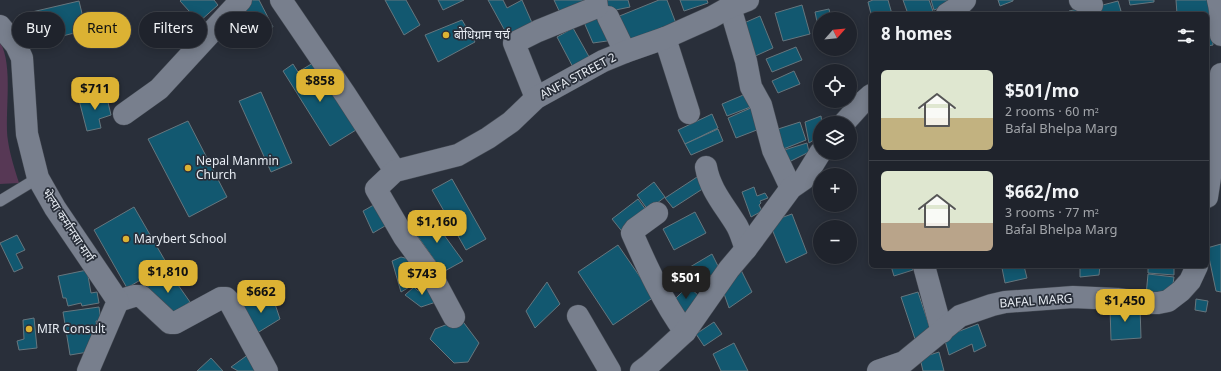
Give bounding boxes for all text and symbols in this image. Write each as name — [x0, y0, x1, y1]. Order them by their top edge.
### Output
chip: Buy — [12, 12, 65, 48]
chip: Rent — [73, 12, 131, 48]
chip: Filters — [139, 12, 207, 48]
chip: New — [215, 12, 272, 48]
north arrow — [813, 12, 857, 56]
map controls — [813, 12, 857, 264]
text: 8 homes — [881, 25, 952, 47]
icon: filters — [1175, 25, 1197, 47]
place label: बोधिग्राम चर्च — [454, 27, 511, 44]
marker: बोधिग्राम चर्च — [441, 30, 451, 40]
street label: ANFA STREET 2 — [538, 50, 619, 104]
button: locate — [813, 64, 857, 108]
pin: $858 — [296, 69, 344, 103]
text: $858 — [305, 73, 335, 90]
pin: $711 — [71, 77, 119, 111]
text: $711 — [80, 81, 110, 98]
text: $501/mo — [1005, 82, 1079, 104]
icon: home — [913, 86, 961, 134]
text: 2 rooms · 60 m² — [1005, 104, 1099, 121]
button: layers — [813, 116, 857, 160]
text: Bafal Bhelpa Marg — [1005, 121, 1117, 138]
place label: Nepal Manmin Church — [196, 154, 279, 184]
marker: Nepal Manmin Church — [183, 163, 193, 173]
button: + — [813, 168, 857, 212]
text: $662/mo — [1005, 183, 1079, 205]
street label: भेल्पा कर्मानसा मार्ग — [38, 185, 98, 266]
icon: home — [913, 187, 961, 235]
text: 3 rooms · 77 m² — [1005, 205, 1099, 222]
pin: $1,160 — [404, 210, 470, 244]
text: $1,160 — [417, 214, 457, 231]
button: − — [813, 220, 857, 264]
text: Bafal Bhelpa Marg — [1005, 222, 1117, 239]
place label: Marybert School — [134, 232, 227, 248]
marker: Marybert School — [121, 234, 131, 244]
pin: $1,810 — [135, 260, 201, 294]
pin: $743 — [398, 262, 446, 296]
text: $1,810 — [148, 264, 188, 281]
text: $743 — [407, 266, 437, 283]
pin: $501 — [662, 266, 710, 300]
text: $501 — [671, 270, 701, 287]
pin: $662 — [237, 280, 285, 314]
text: $662 — [246, 284, 276, 301]
pin: $1,450 — [1092, 289, 1158, 323]
street label: BAFAL MARG — [999, 291, 1073, 313]
text: $1,450 — [1105, 293, 1145, 310]
place label: MIR Consult — [37, 322, 106, 338]
marker: MIR Consult — [24, 324, 34, 334]

